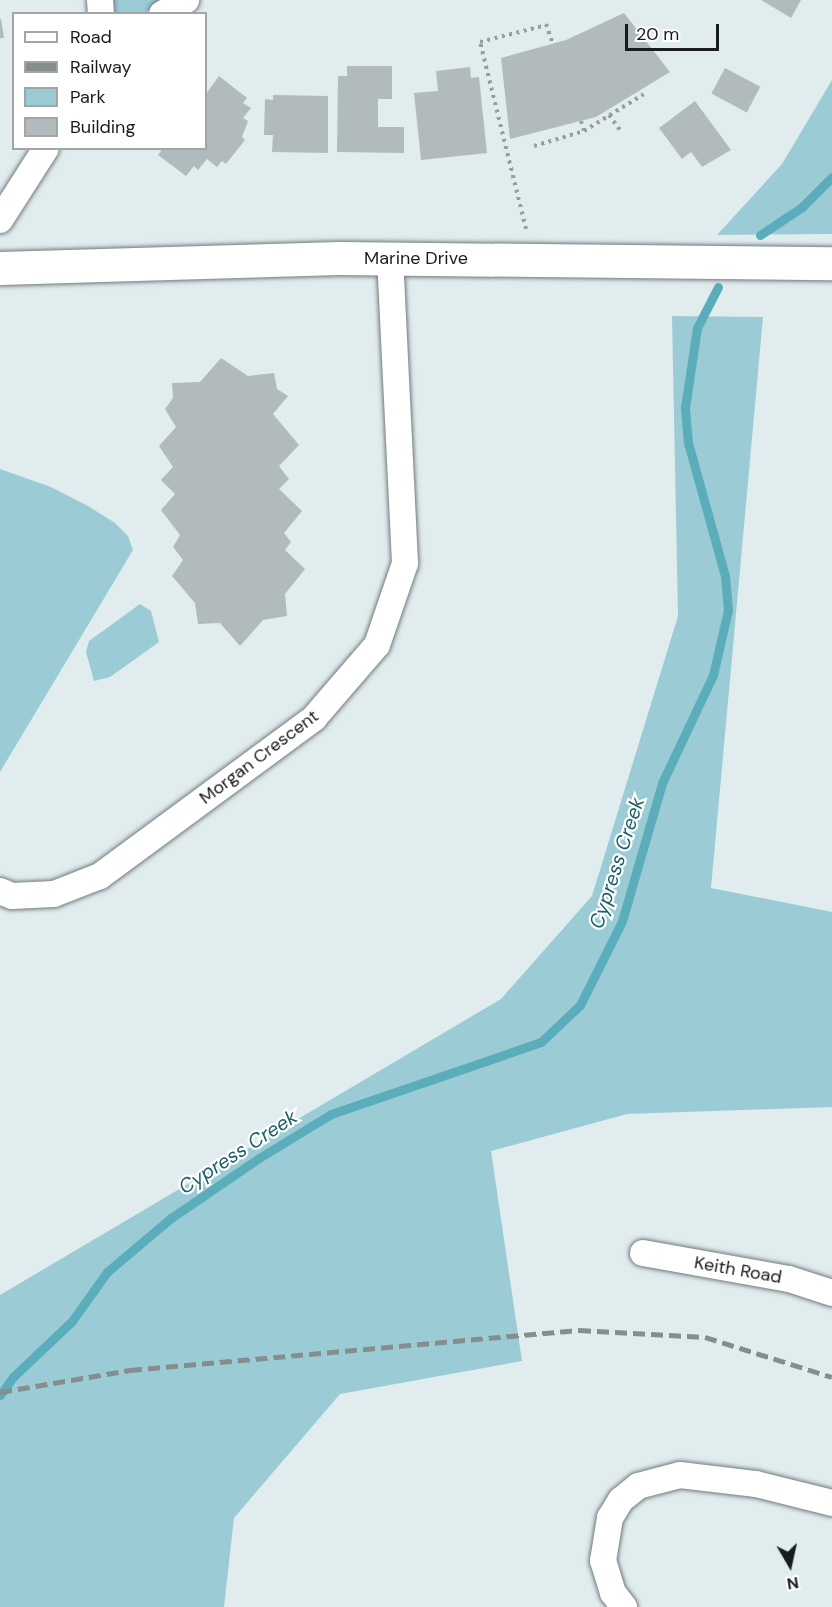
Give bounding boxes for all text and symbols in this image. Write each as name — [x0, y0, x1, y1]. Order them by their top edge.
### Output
legend — [12, 12, 207, 150]
scale bar — [628, 12, 722, 50]
text: 20 m — [636, 22, 679, 46]
text: Road — [70, 25, 112, 49]
text: Railway — [70, 55, 132, 79]
text: Park — [70, 85, 106, 109]
text: Building — [70, 115, 135, 139]
street label: Marine Drive — [364, 247, 468, 269]
street label: Morgan Crescent — [195, 705, 323, 809]
water label: Cypress Creek — [584, 794, 650, 932]
water label: Cypress Creek — [174, 1105, 302, 1199]
street label: Keith Road — [693, 1252, 783, 1288]
north arrow — [760, 1535, 820, 1595]
text: N — [785, 1572, 800, 1595]

